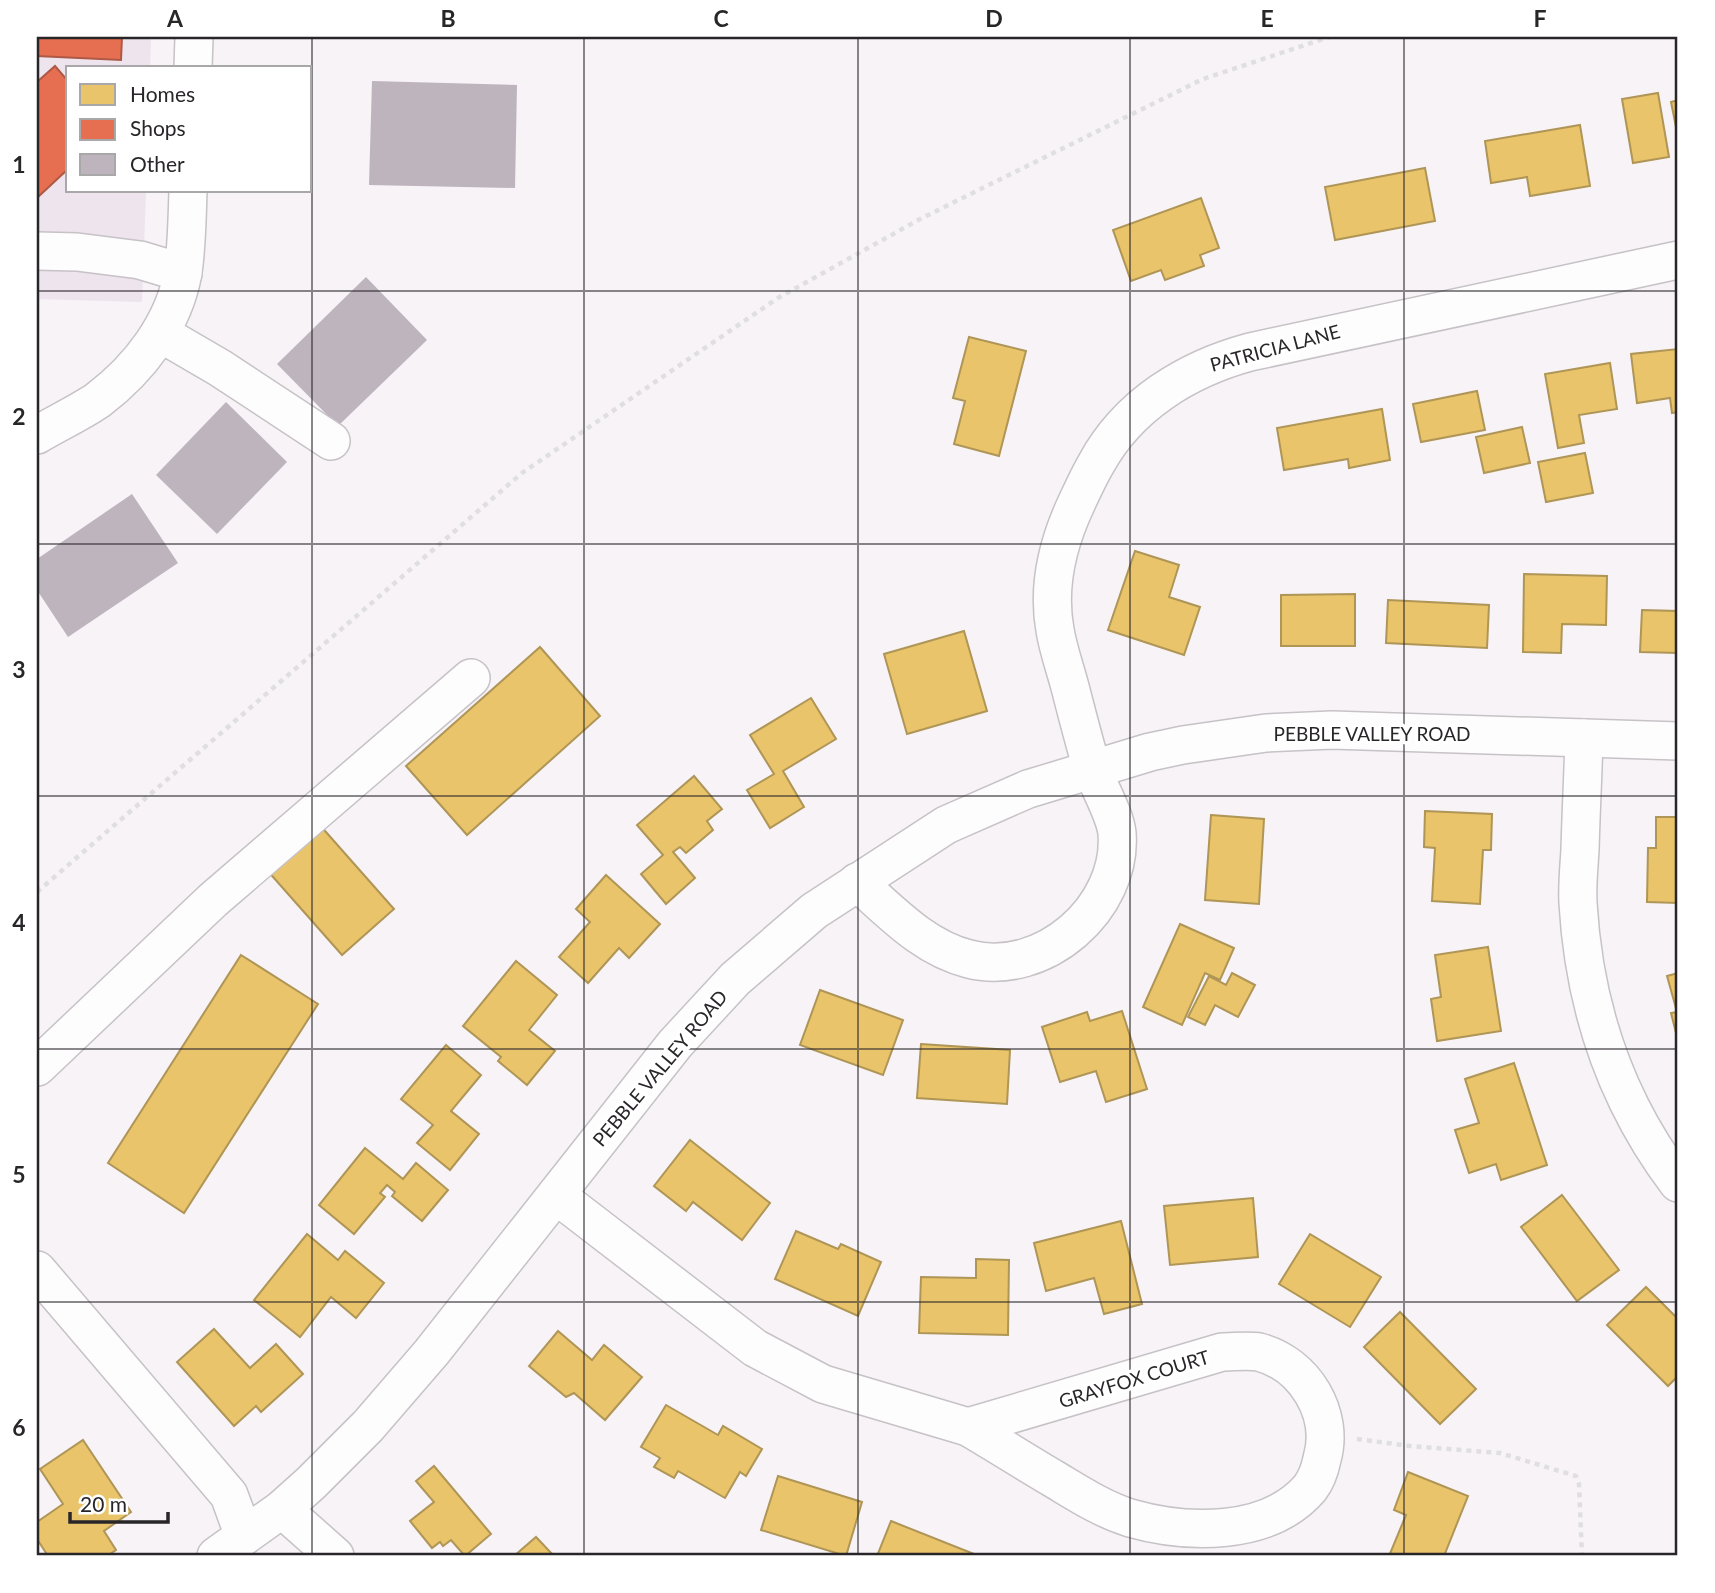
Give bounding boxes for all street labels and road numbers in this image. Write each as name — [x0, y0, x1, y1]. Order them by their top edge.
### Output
street label: PATRICIA LANE — [1207, 319, 1342, 376]
street label: PEBBLE VALLEY ROAD — [1274, 722, 1470, 745]
street label: PEBBLE VALLEY ROAD — [588, 985, 732, 1151]
street label: GRAYFOX COURT — [1056, 1345, 1212, 1412]

